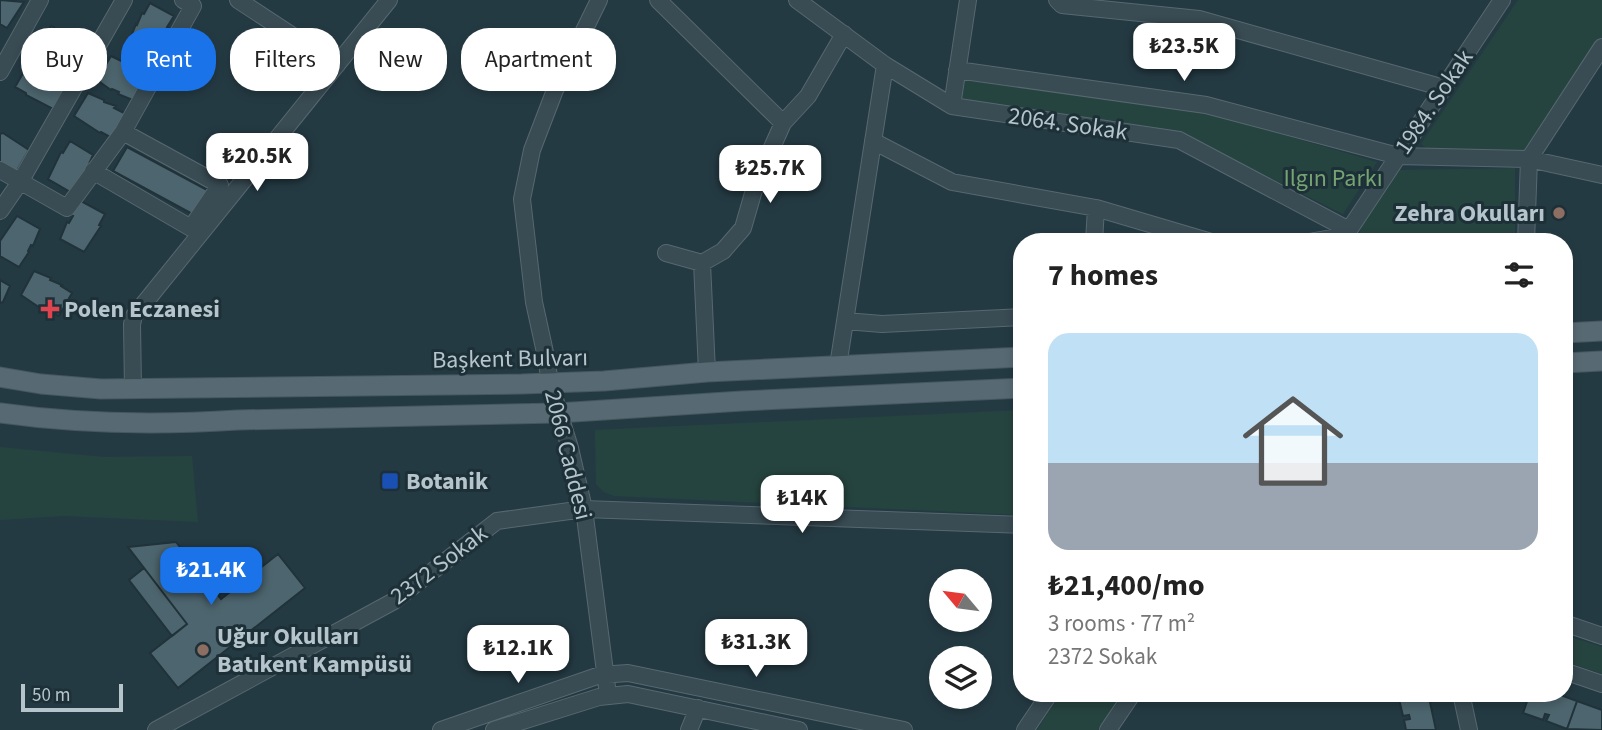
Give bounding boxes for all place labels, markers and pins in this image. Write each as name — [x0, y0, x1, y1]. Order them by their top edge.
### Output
pin: ₺23.5K — [1127, 24, 1241, 83]
pin: ₺20.5K — [200, 134, 314, 193]
pin: ₺25.7K — [713, 146, 827, 205]
place label: Zehra Okulları — [1395, 196, 1545, 231]
marker: Zehra Okulları — [1551, 205, 1567, 221]
place label: Polen Eczanesi — [64, 292, 220, 327]
marker: Polen Eczanesi — [42, 301, 58, 317]
place label: Botanik — [406, 464, 489, 499]
marker: Botanik — [380, 471, 400, 491]
pin: ₺14K — [761, 476, 843, 535]
pin: ₺21.4K — [154, 548, 268, 607]
place label: Uğur Okulları Batıkent Kampüsü — [217, 619, 412, 682]
pin: ₺31.3K — [699, 620, 813, 679]
pin: ₺12.1K — [461, 626, 575, 685]
marker: Uğur Okulları Batıkent Kampüsü — [195, 642, 211, 658]

